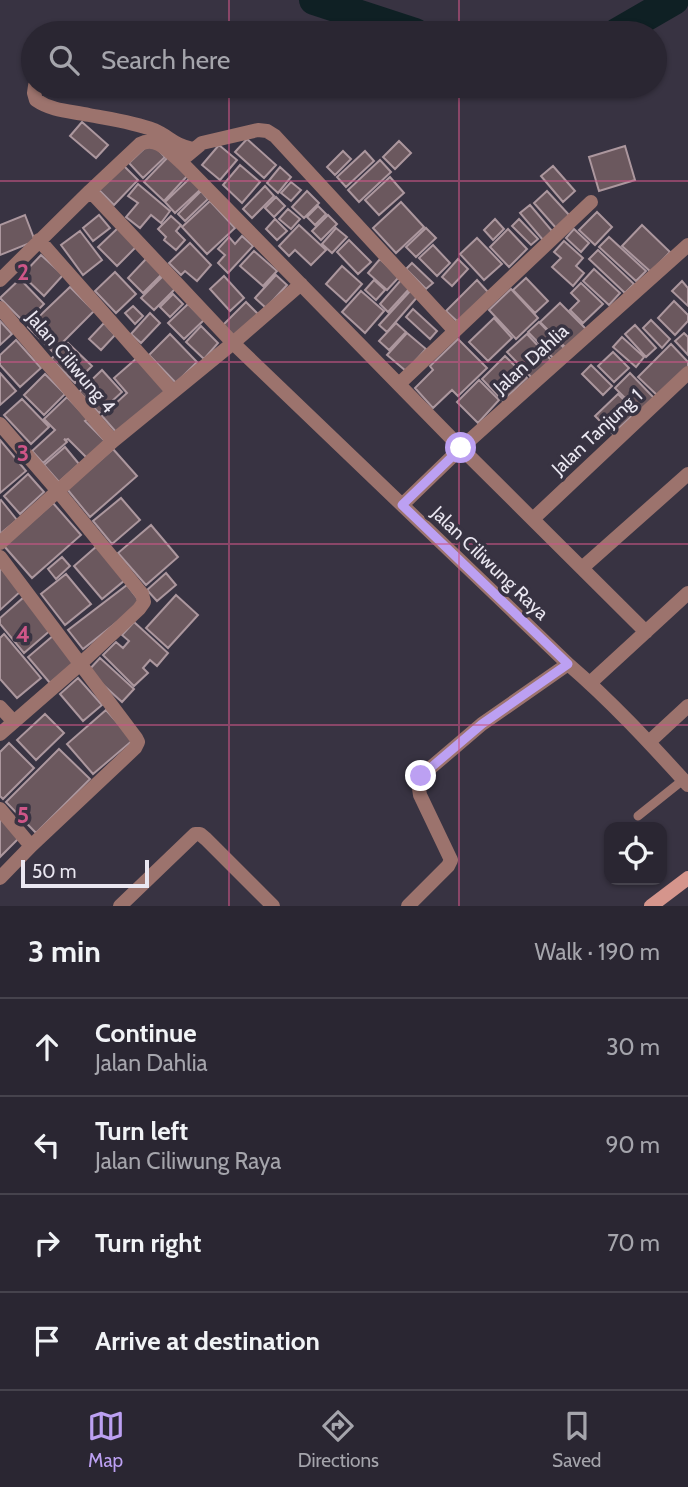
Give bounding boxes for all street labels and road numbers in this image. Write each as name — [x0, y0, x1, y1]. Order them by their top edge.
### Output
street label: Jalan Ciliwung 4 — [21, 306, 120, 418]
street label: Jalan Dahlia — [488, 319, 573, 399]
street label: Jalan Tanjung 1 — [546, 384, 647, 480]
street label: Jalan Ciliwung Raya — [426, 501, 553, 625]

